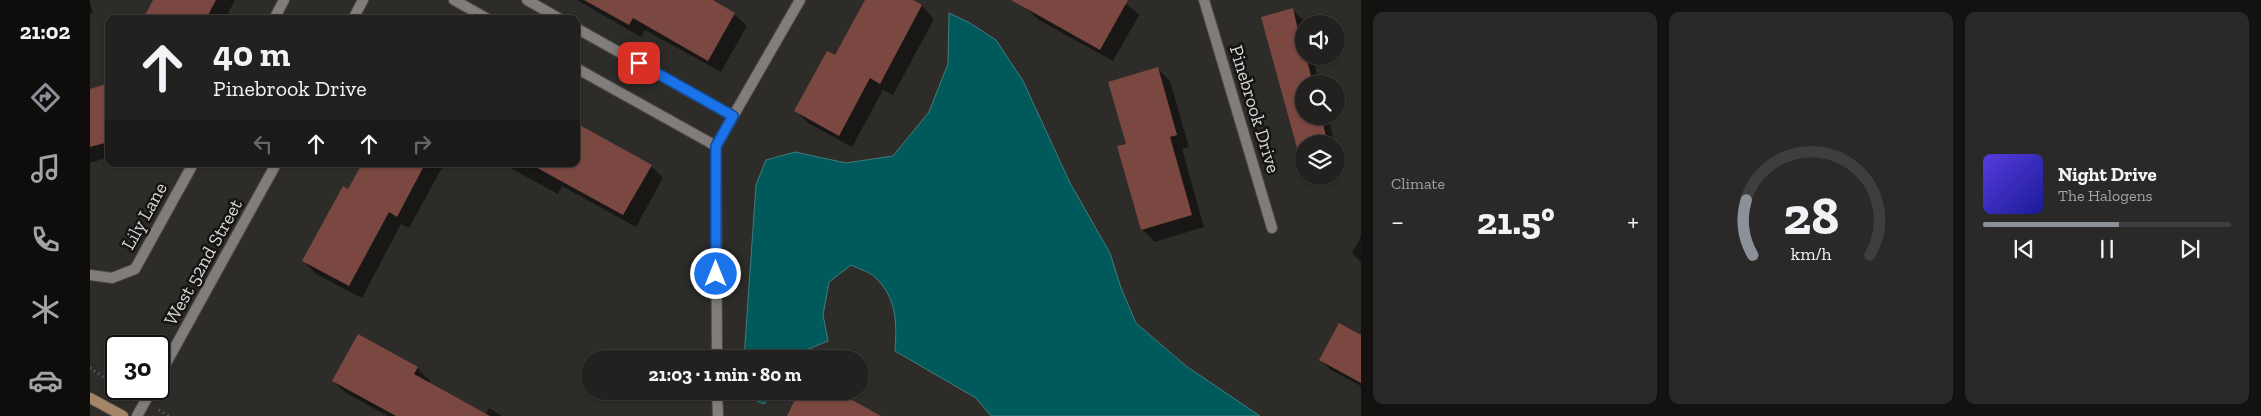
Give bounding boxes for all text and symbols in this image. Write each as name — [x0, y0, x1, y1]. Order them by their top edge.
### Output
map controls — [1295, 15, 1345, 185]
button: sound — [1295, 15, 1345, 65]
text: 21:02 — [20, 18, 70, 45]
text: 40 m — [213, 33, 290, 75]
icon: ahead — [130, 35, 195, 100]
pin — [618, 42, 660, 84]
street label: Pinebrook Drive — [1225, 42, 1285, 176]
icon: arrive — [625, 49, 653, 77]
text: Pinebrook Drive — [213, 75, 367, 102]
button: search — [1295, 75, 1345, 125]
icon: directions — [28, 80, 63, 115]
icon: left — [249, 130, 277, 158]
icon: ahead — [302, 130, 330, 158]
icon: ahead — [355, 130, 383, 158]
icon: right — [408, 130, 436, 158]
button: layers — [1295, 135, 1345, 185]
icon: music — [28, 151, 63, 186]
text: Night Drive — [2058, 163, 2157, 186]
text: Climate — [1391, 174, 1445, 193]
street label: Lily Lane — [116, 178, 172, 254]
text: 28 — [1783, 185, 1839, 247]
text: The Halogens — [2058, 186, 2153, 205]
street label: West 52nd Street — [159, 195, 247, 329]
text: 21.5° — [1477, 198, 1555, 244]
text: − — [1391, 205, 1404, 238]
text: + — [1627, 205, 1639, 238]
icon: phone — [28, 222, 63, 257]
icon: previous — [2010, 235, 2038, 263]
icon: pause — [2093, 235, 2121, 263]
icon: next — [2176, 235, 2204, 263]
text: km/h — [1791, 243, 1831, 265]
position arrow — [689, 247, 741, 299]
icon: climate — [28, 292, 63, 327]
speed limit sign: 30 — [105, 335, 170, 400]
icon: car — [28, 363, 63, 398]
text: 21:03 · 1 min · 80 m — [649, 363, 801, 386]

